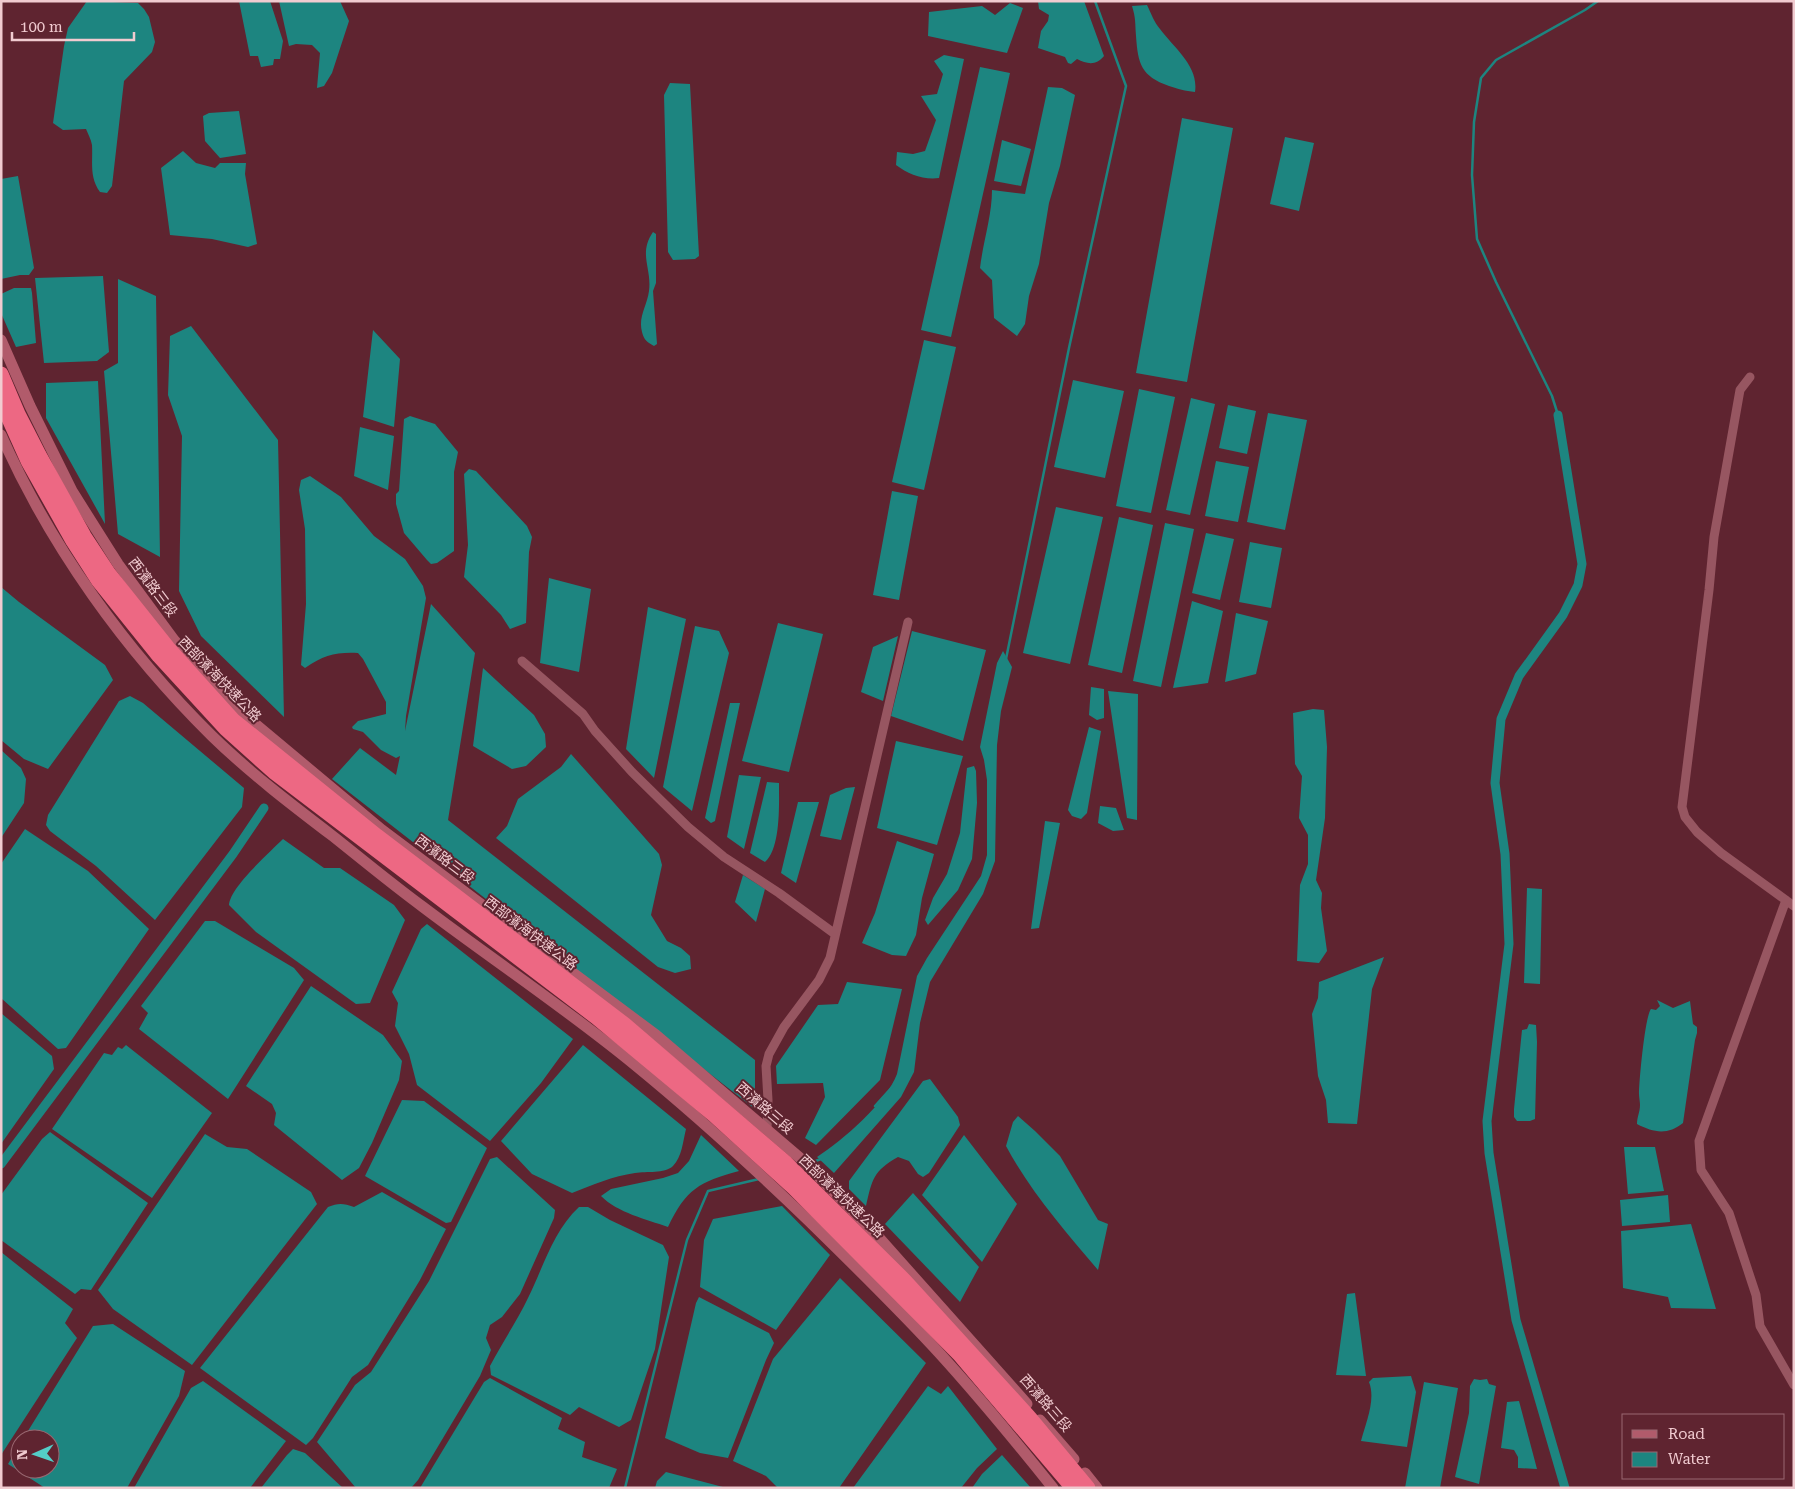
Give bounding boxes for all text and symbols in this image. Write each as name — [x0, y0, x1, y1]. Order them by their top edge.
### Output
scale bar — [12, 10, 135, 42]
text: 100 m — [20, 18, 63, 36]
street label: 西濱路三段 — [126, 554, 180, 620]
street label: 西部濱海快速公路 — [175, 633, 265, 725]
street label: 西濱路三段 — [412, 832, 478, 886]
street label: 西部濱海快速公路 — [481, 893, 581, 973]
street label: 西濱路三段 — [733, 1079, 797, 1137]
street label: 西部濱海快速公路 — [796, 1151, 888, 1241]
street label: 西濱路三段 — [1017, 1371, 1075, 1435]
legend — [1622, 1414, 1785, 1479]
text: Road — [1668, 1425, 1705, 1443]
north arrow — [10, 1429, 60, 1479]
text: N — [14, 1449, 30, 1460]
text: Water — [1668, 1450, 1710, 1468]

